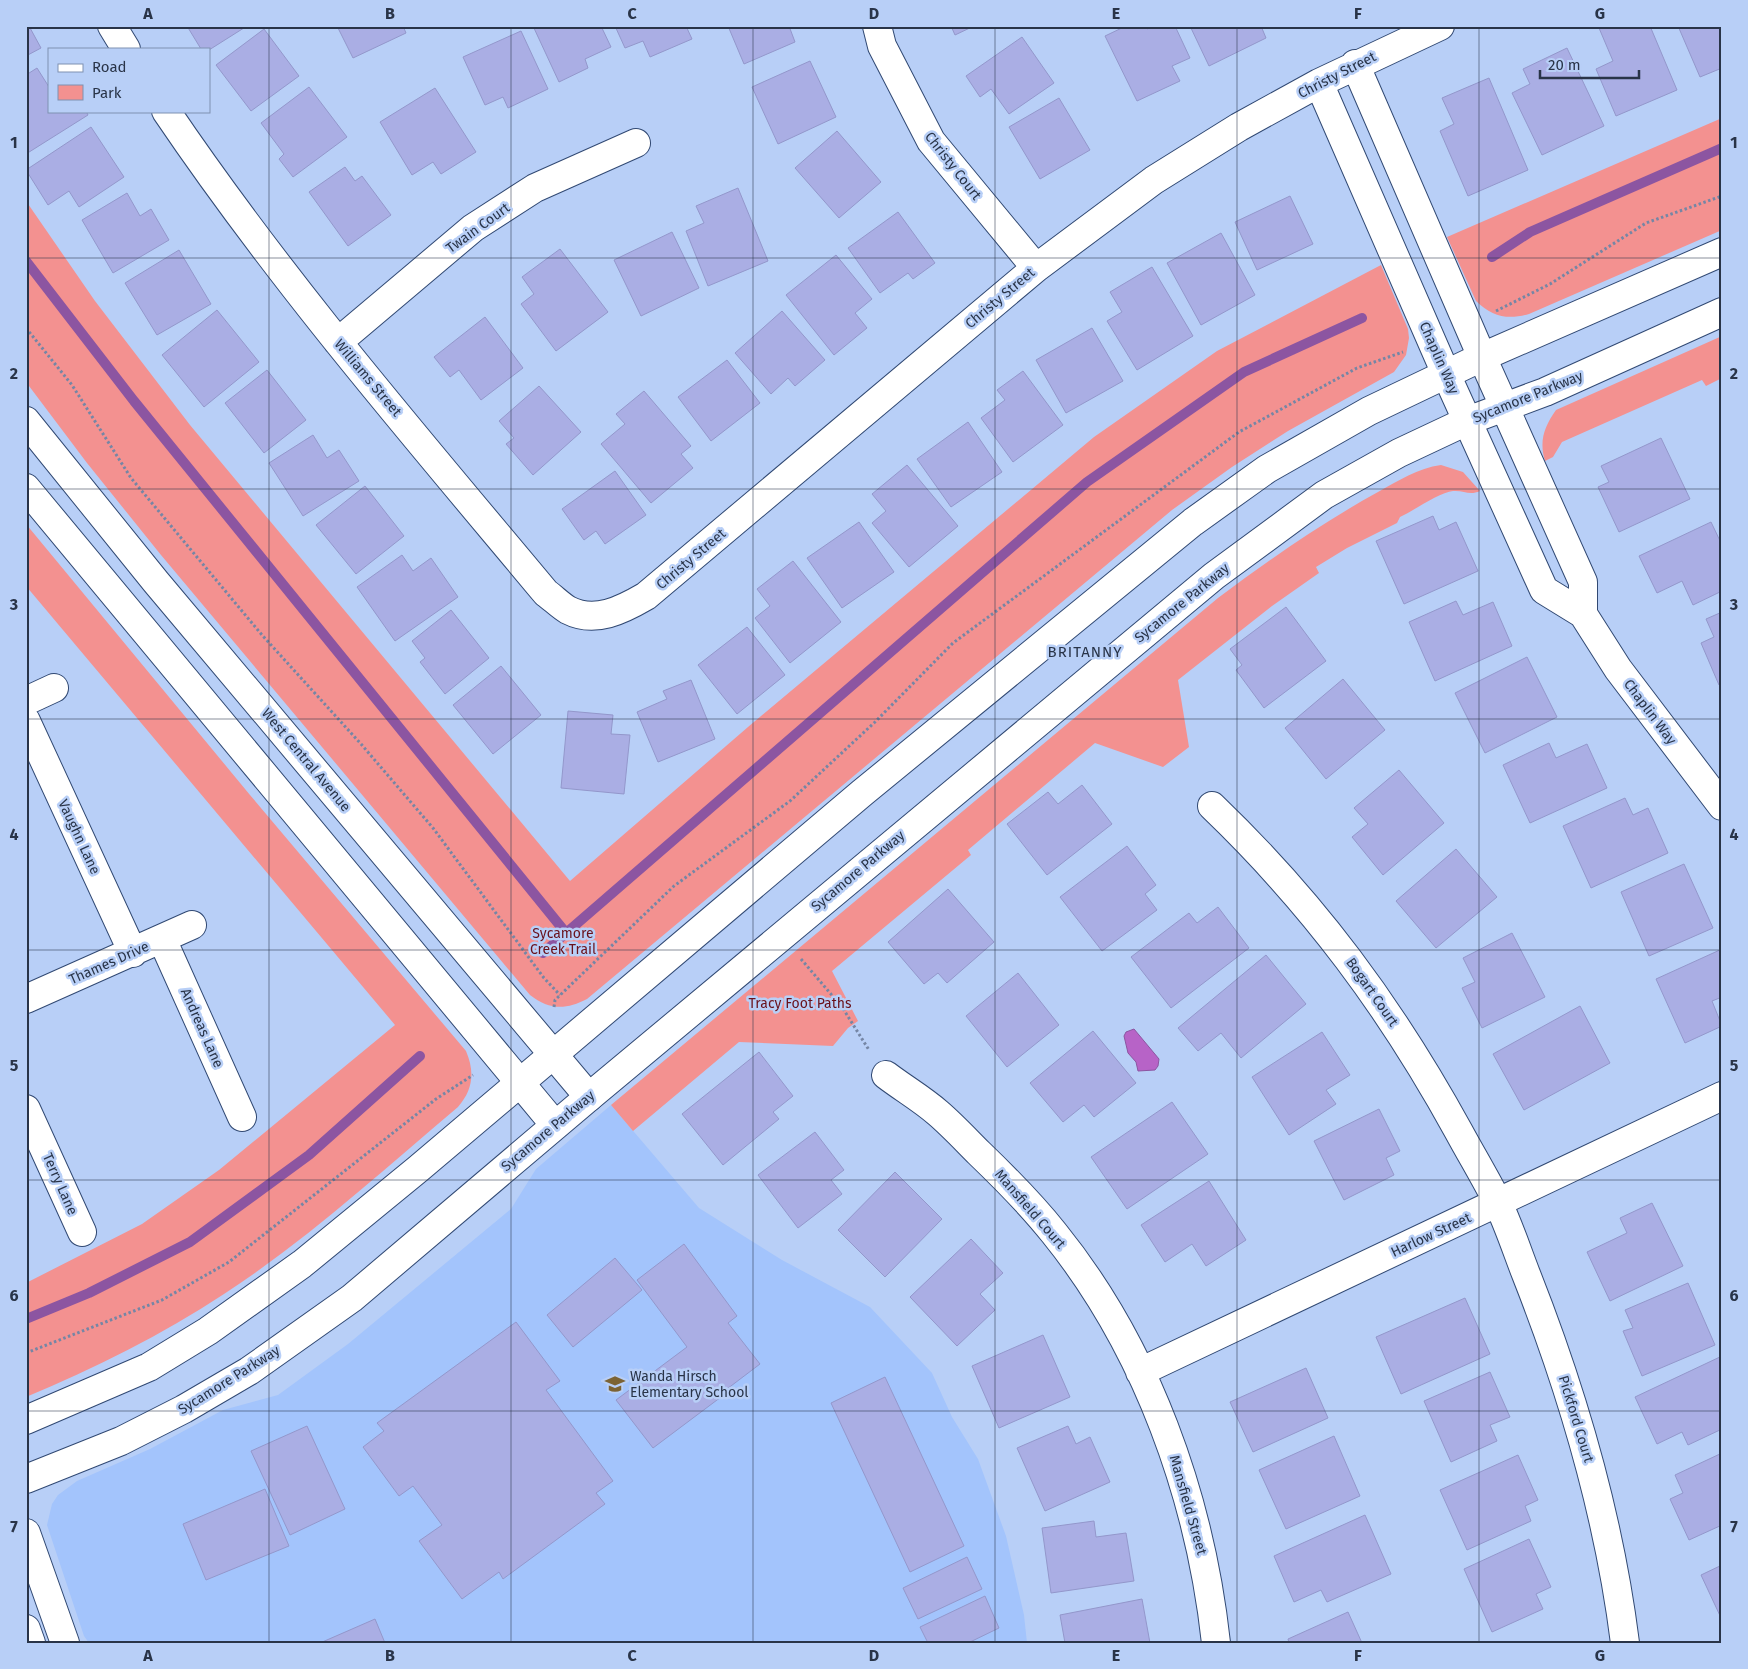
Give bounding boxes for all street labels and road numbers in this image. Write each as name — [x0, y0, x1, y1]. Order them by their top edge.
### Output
street label: Christy Street — [1295, 48, 1380, 102]
street label: Christy Court — [921, 129, 985, 204]
street label: Twain Court — [443, 199, 514, 257]
street label: Christy Street — [962, 263, 1039, 332]
street label: Chaplin Way — [1416, 319, 1463, 397]
street label: Williams Street — [331, 336, 406, 421]
street label: Sycamore Parkway — [1471, 367, 1585, 427]
street label: Christy Street — [653, 524, 730, 593]
street label: Sycamore Parkway — [1131, 560, 1233, 646]
street label: Chaplin Way — [1620, 676, 1680, 748]
street label: West Central Avenue — [258, 705, 354, 815]
street label: Vaughn Lane — [54, 797, 104, 877]
street label: Sycamore Parkway — [808, 827, 908, 915]
street label: Thames Drive — [66, 938, 152, 988]
street label: Bogart Court — [1342, 954, 1402, 1030]
street label: Andreas Lane — [177, 986, 227, 1070]
street label: Sycamore Parkway — [498, 1087, 598, 1175]
street label: Terry Lane — [39, 1150, 81, 1218]
street label: Mansfield Court — [991, 1166, 1070, 1253]
street label: Harlow Street — [1388, 1209, 1475, 1261]
street label: Sycamore Parkway — [175, 1342, 283, 1418]
street label: Pickford Court — [1555, 1373, 1598, 1465]
street label: Mansfield Street — [1166, 1453, 1211, 1558]

